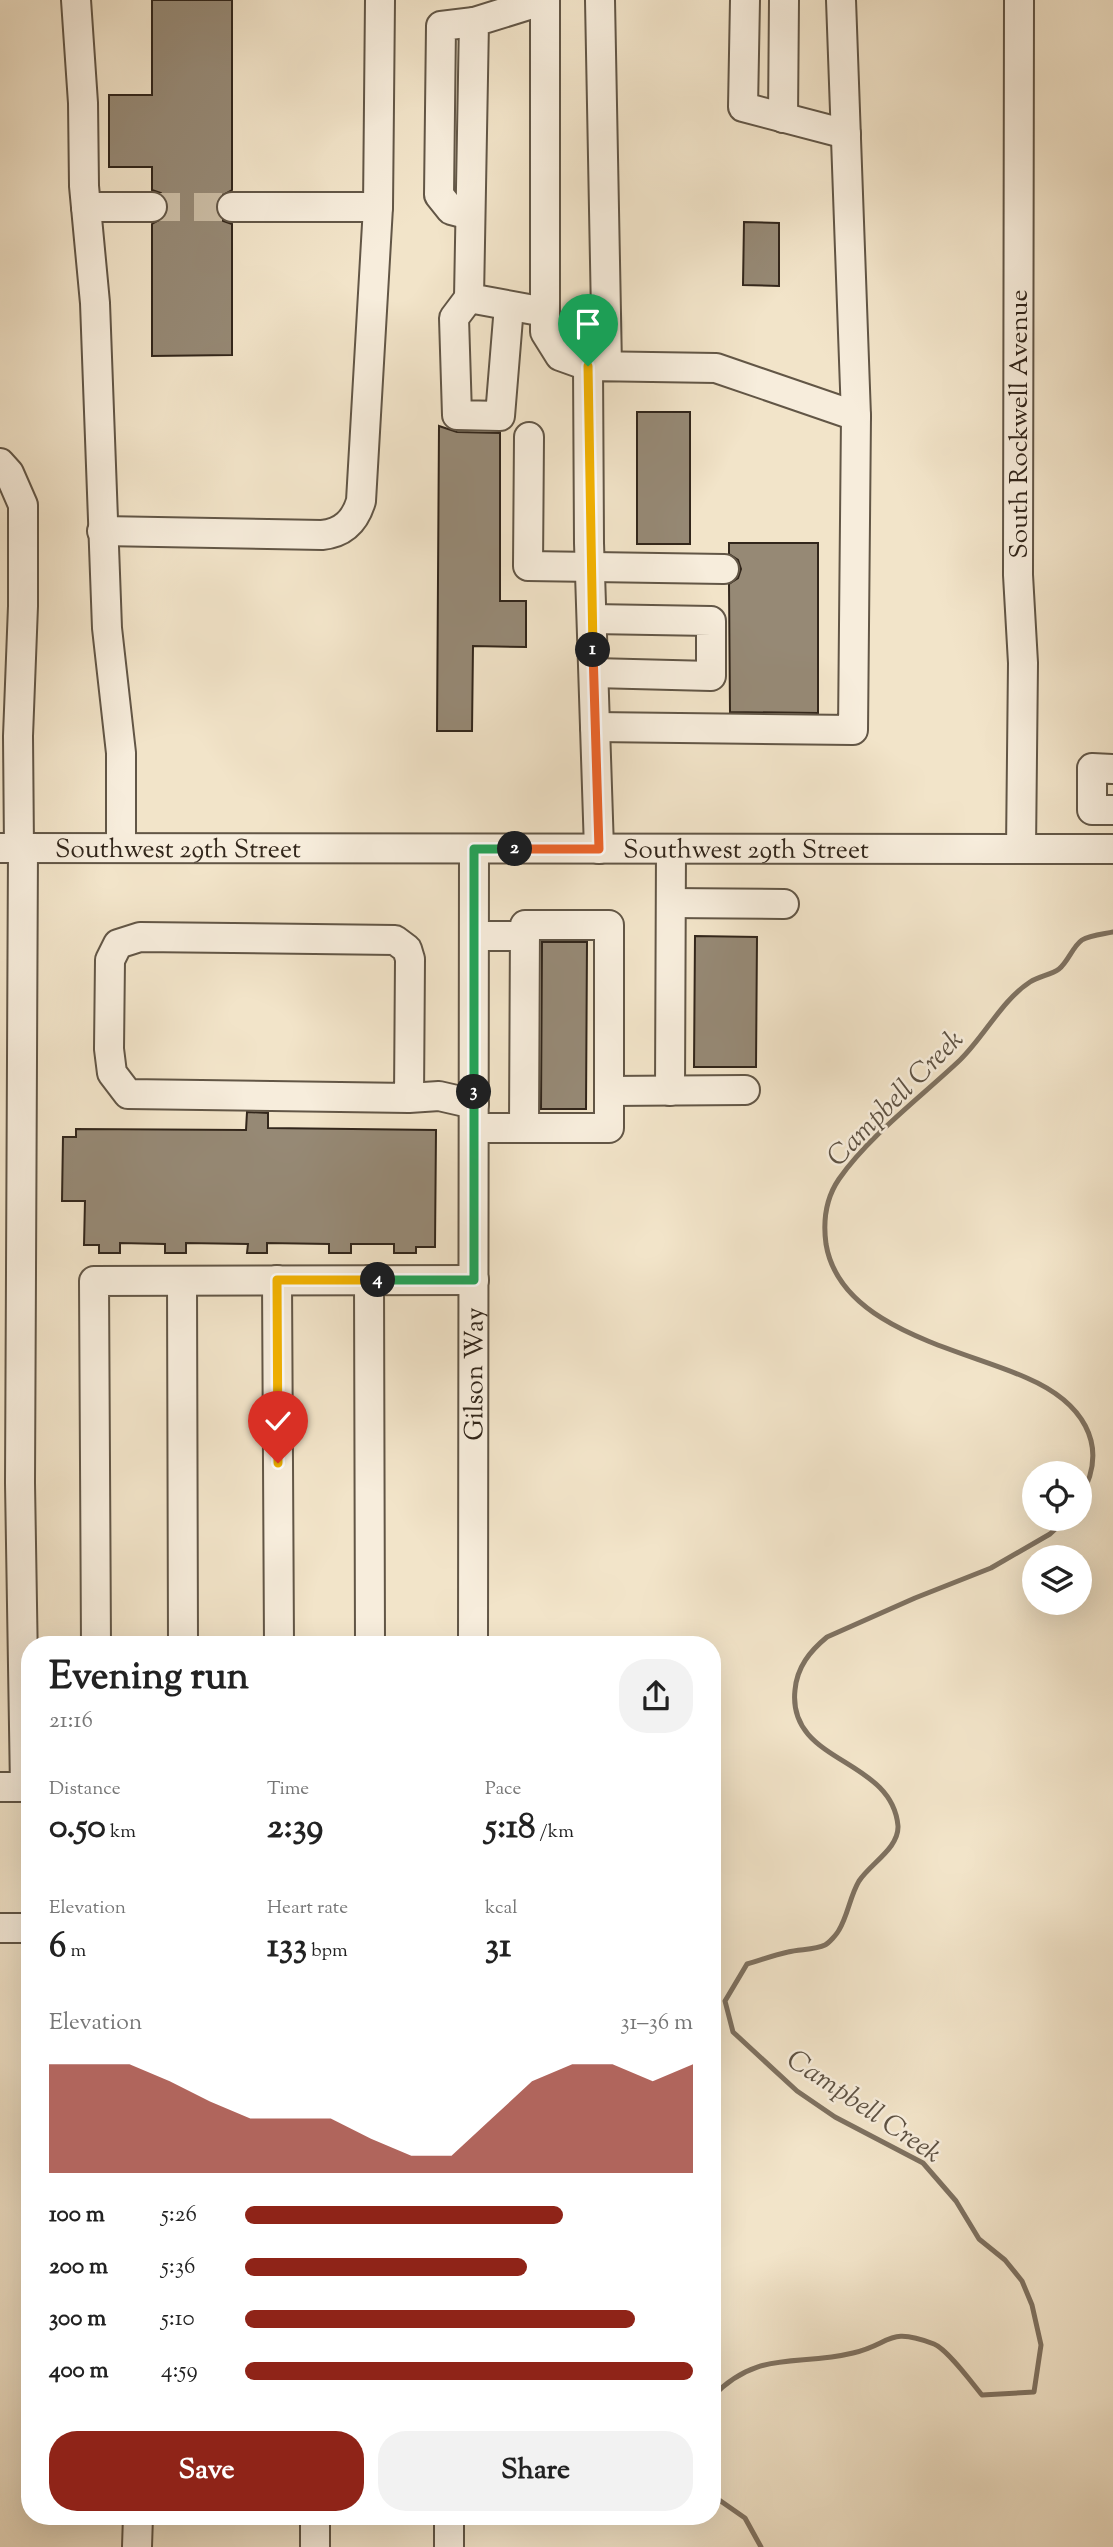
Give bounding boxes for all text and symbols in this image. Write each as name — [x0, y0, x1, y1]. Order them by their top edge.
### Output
street label: South Rockwell Avenue — [1002, 289, 1039, 559]
pin — [558, 294, 618, 366]
icon: arrive — [569, 305, 607, 343]
pin: 1 — [576, 632, 610, 668]
text: 1 — [589, 636, 596, 663]
street label: Southwest 29th Street — [55, 832, 301, 869]
pin: 2 — [498, 832, 532, 866]
street label: Southwest 29th Street — [623, 833, 869, 870]
text: 2 — [510, 835, 519, 862]
water label: Campbell Creek — [819, 1021, 974, 1177]
pin: 3 — [456, 1074, 491, 1110]
text: 3 — [470, 1078, 477, 1105]
pin: 4 — [360, 1262, 396, 1298]
text: 4 — [373, 1266, 382, 1293]
street label: Gilson Way — [457, 1307, 494, 1441]
pin — [248, 1391, 308, 1463]
icon: check — [259, 1402, 297, 1440]
map controls — [1022, 1461, 1092, 1615]
button: locate — [1022, 1461, 1092, 1531]
button: layers — [1022, 1545, 1092, 1615]
text: Evening run — [49, 1652, 249, 1706]
button: share — [619, 1659, 693, 1733]
text: 21:16 — [49, 1705, 93, 1738]
text: Distance — [49, 1776, 121, 1803]
text: Time — [267, 1776, 309, 1803]
text: Pace — [485, 1776, 521, 1803]
text: 0.50 — [49, 1803, 106, 1854]
text: 2:39 — [267, 1803, 323, 1854]
text: 5:18 — [485, 1803, 535, 1854]
text: km — [106, 1819, 136, 1846]
text: /km — [535, 1819, 574, 1846]
text: Elevation — [49, 1895, 126, 1922]
text: Heart rate — [267, 1895, 348, 1922]
text: kcal — [485, 1895, 518, 1922]
text: 6 — [49, 1922, 66, 1973]
text: 133 — [267, 1922, 307, 1973]
text: 31 — [485, 1922, 511, 1973]
text: m — [66, 1938, 86, 1965]
text: bpm — [307, 1938, 348, 1965]
text: Elevation — [49, 2007, 142, 2040]
text: 31–36 m — [620, 2007, 693, 2040]
water label: Campbell Creek — [778, 2041, 949, 2174]
text: 100 m — [49, 2199, 105, 2232]
text: 5:26 — [161, 2199, 197, 2232]
text: 200 m — [49, 2251, 108, 2284]
text: 5:36 — [161, 2251, 195, 2284]
text: 300 m — [49, 2303, 106, 2336]
text: 5:10 — [161, 2303, 195, 2336]
text: 400 m — [49, 2355, 109, 2388]
text: 4:59 — [161, 2355, 198, 2388]
button: Save — [49, 2431, 364, 2511]
button: Share — [378, 2431, 693, 2511]

